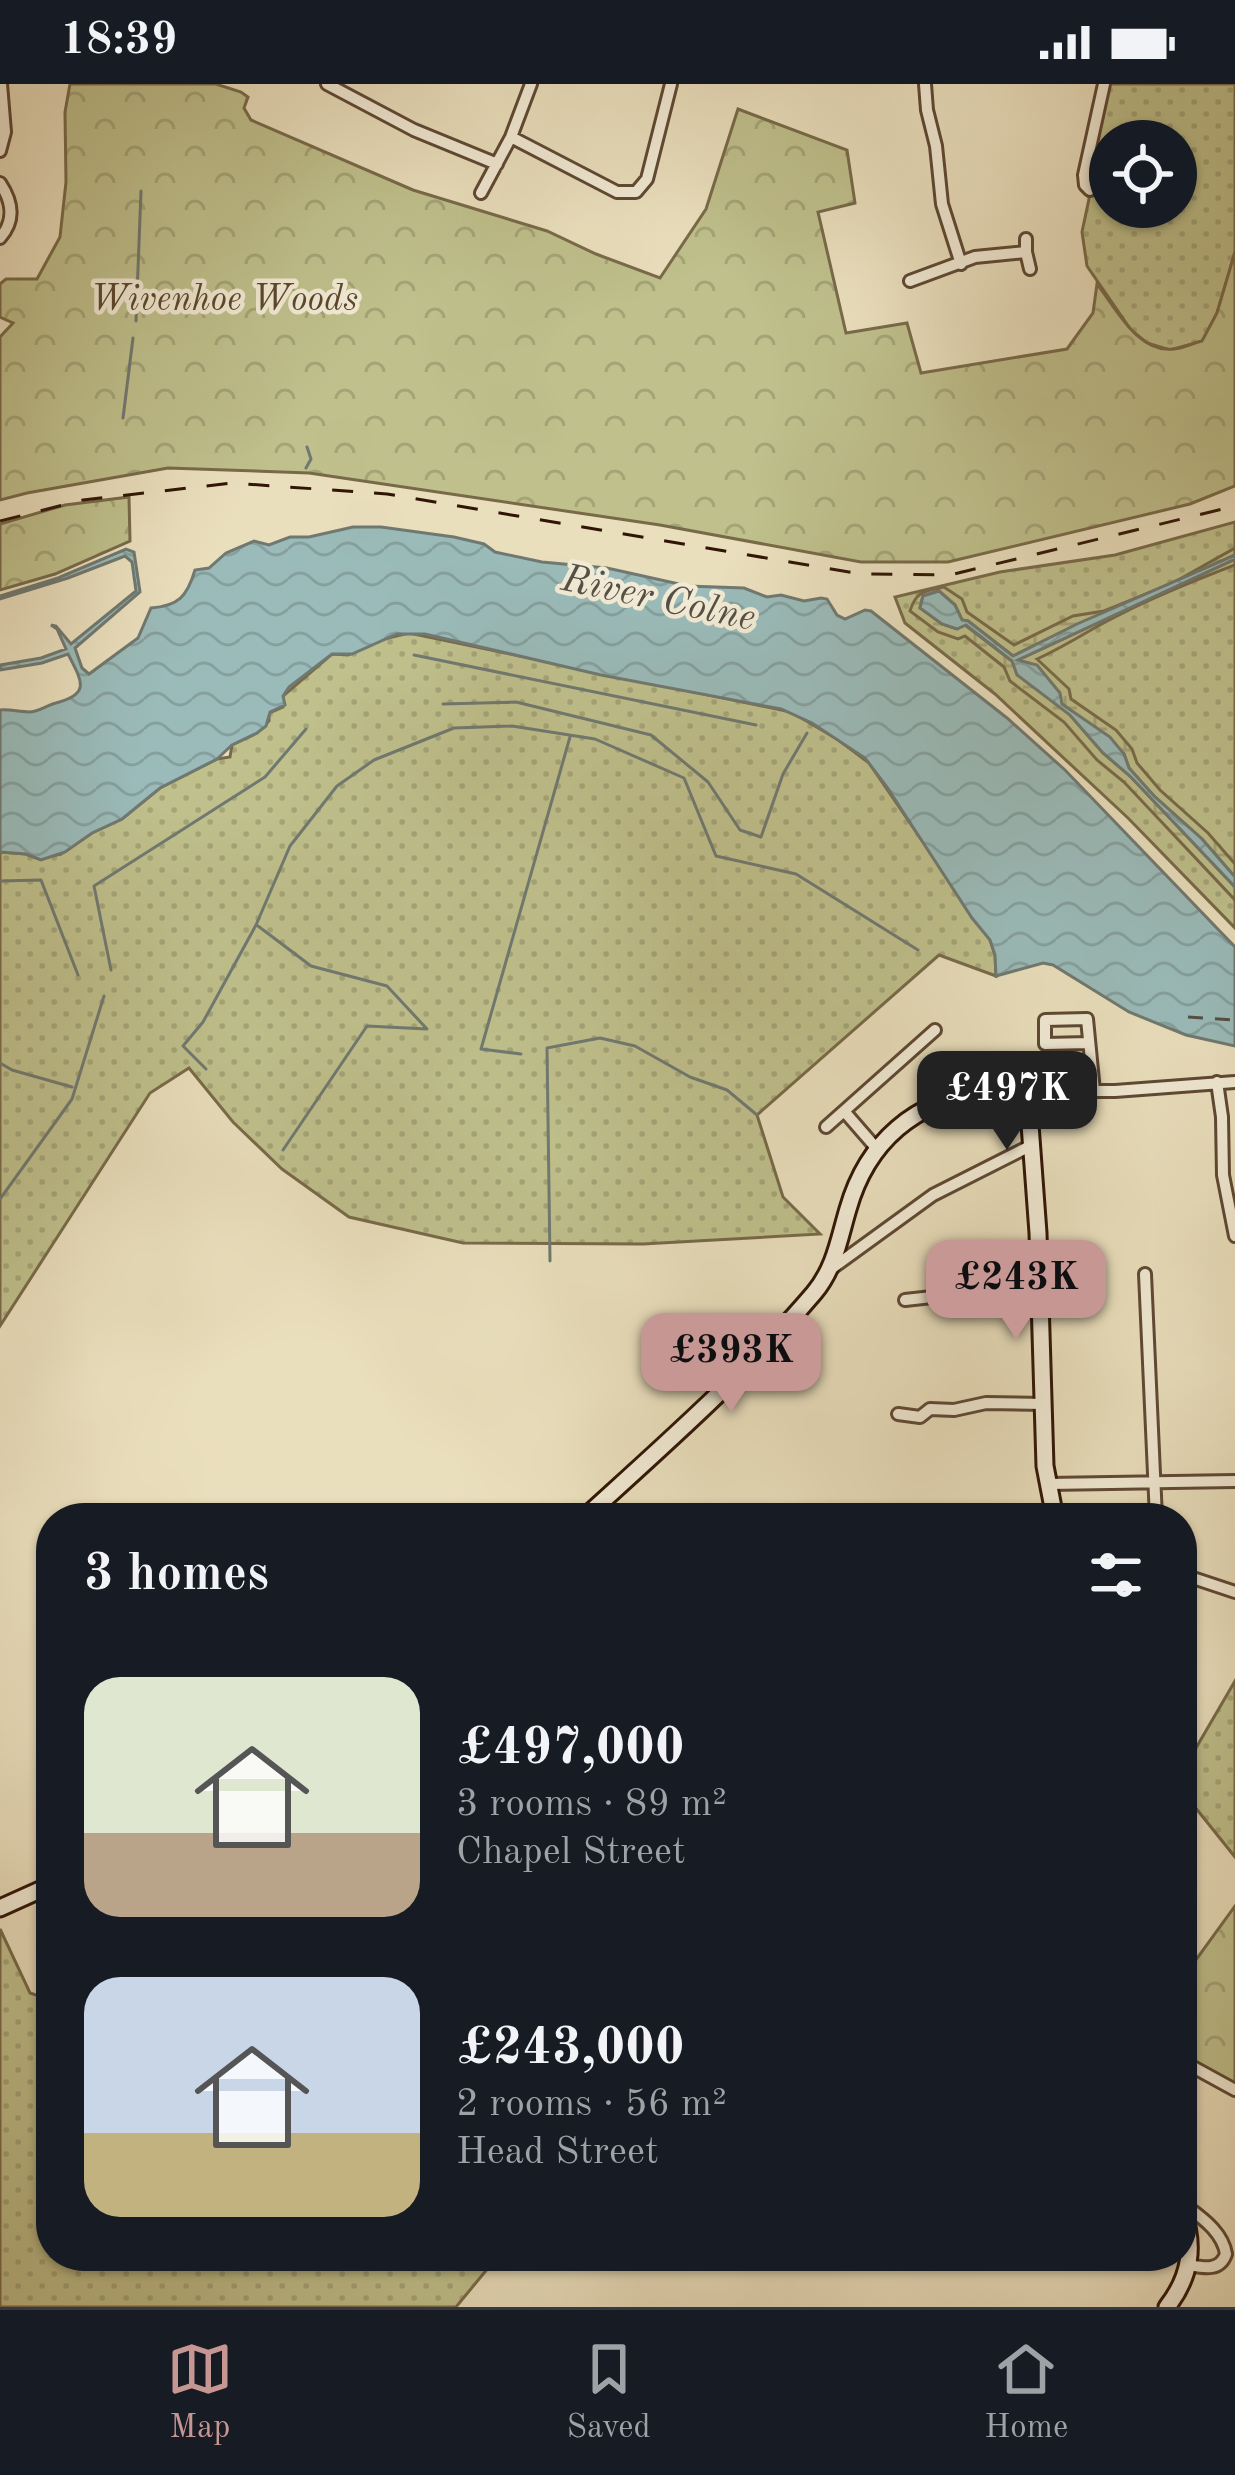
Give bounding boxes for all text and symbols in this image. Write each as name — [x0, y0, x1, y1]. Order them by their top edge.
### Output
text: 18:39 — [60, 19, 177, 64]
map controls — [1089, 120, 1197, 228]
button: locate — [1089, 120, 1197, 228]
park label: Wivenhoe Woods — [90, 283, 358, 319]
water label: River Colne — [557, 560, 759, 639]
pin: £497K — [923, 1051, 1091, 1153]
text: £497K — [944, 1070, 1070, 1109]
pin: £243K — [932, 1240, 1100, 1342]
text: £243K — [953, 1259, 1079, 1298]
pin: £393K — [647, 1313, 815, 1415]
text: £393K — [668, 1332, 794, 1371]
icon: filters — [1083, 1542, 1149, 1608]
text: 3 homes — [84, 1550, 269, 1601]
text: £497,000 — [456, 1724, 684, 1775]
icon: home — [180, 1725, 324, 1869]
text: 3 rooms · 89 m² — [456, 1785, 727, 1824]
text: Chapel Street — [456, 1833, 686, 1872]
text: £243,000 — [456, 2024, 684, 2075]
icon: home — [180, 2025, 324, 2169]
text: 2 rooms · 56 m² — [456, 2085, 727, 2124]
text: Head Street — [456, 2133, 659, 2172]
tab: Map — [167, 2336, 233, 2449]
tab: Saved — [567, 2336, 651, 2449]
tab: Home — [984, 2336, 1068, 2449]

